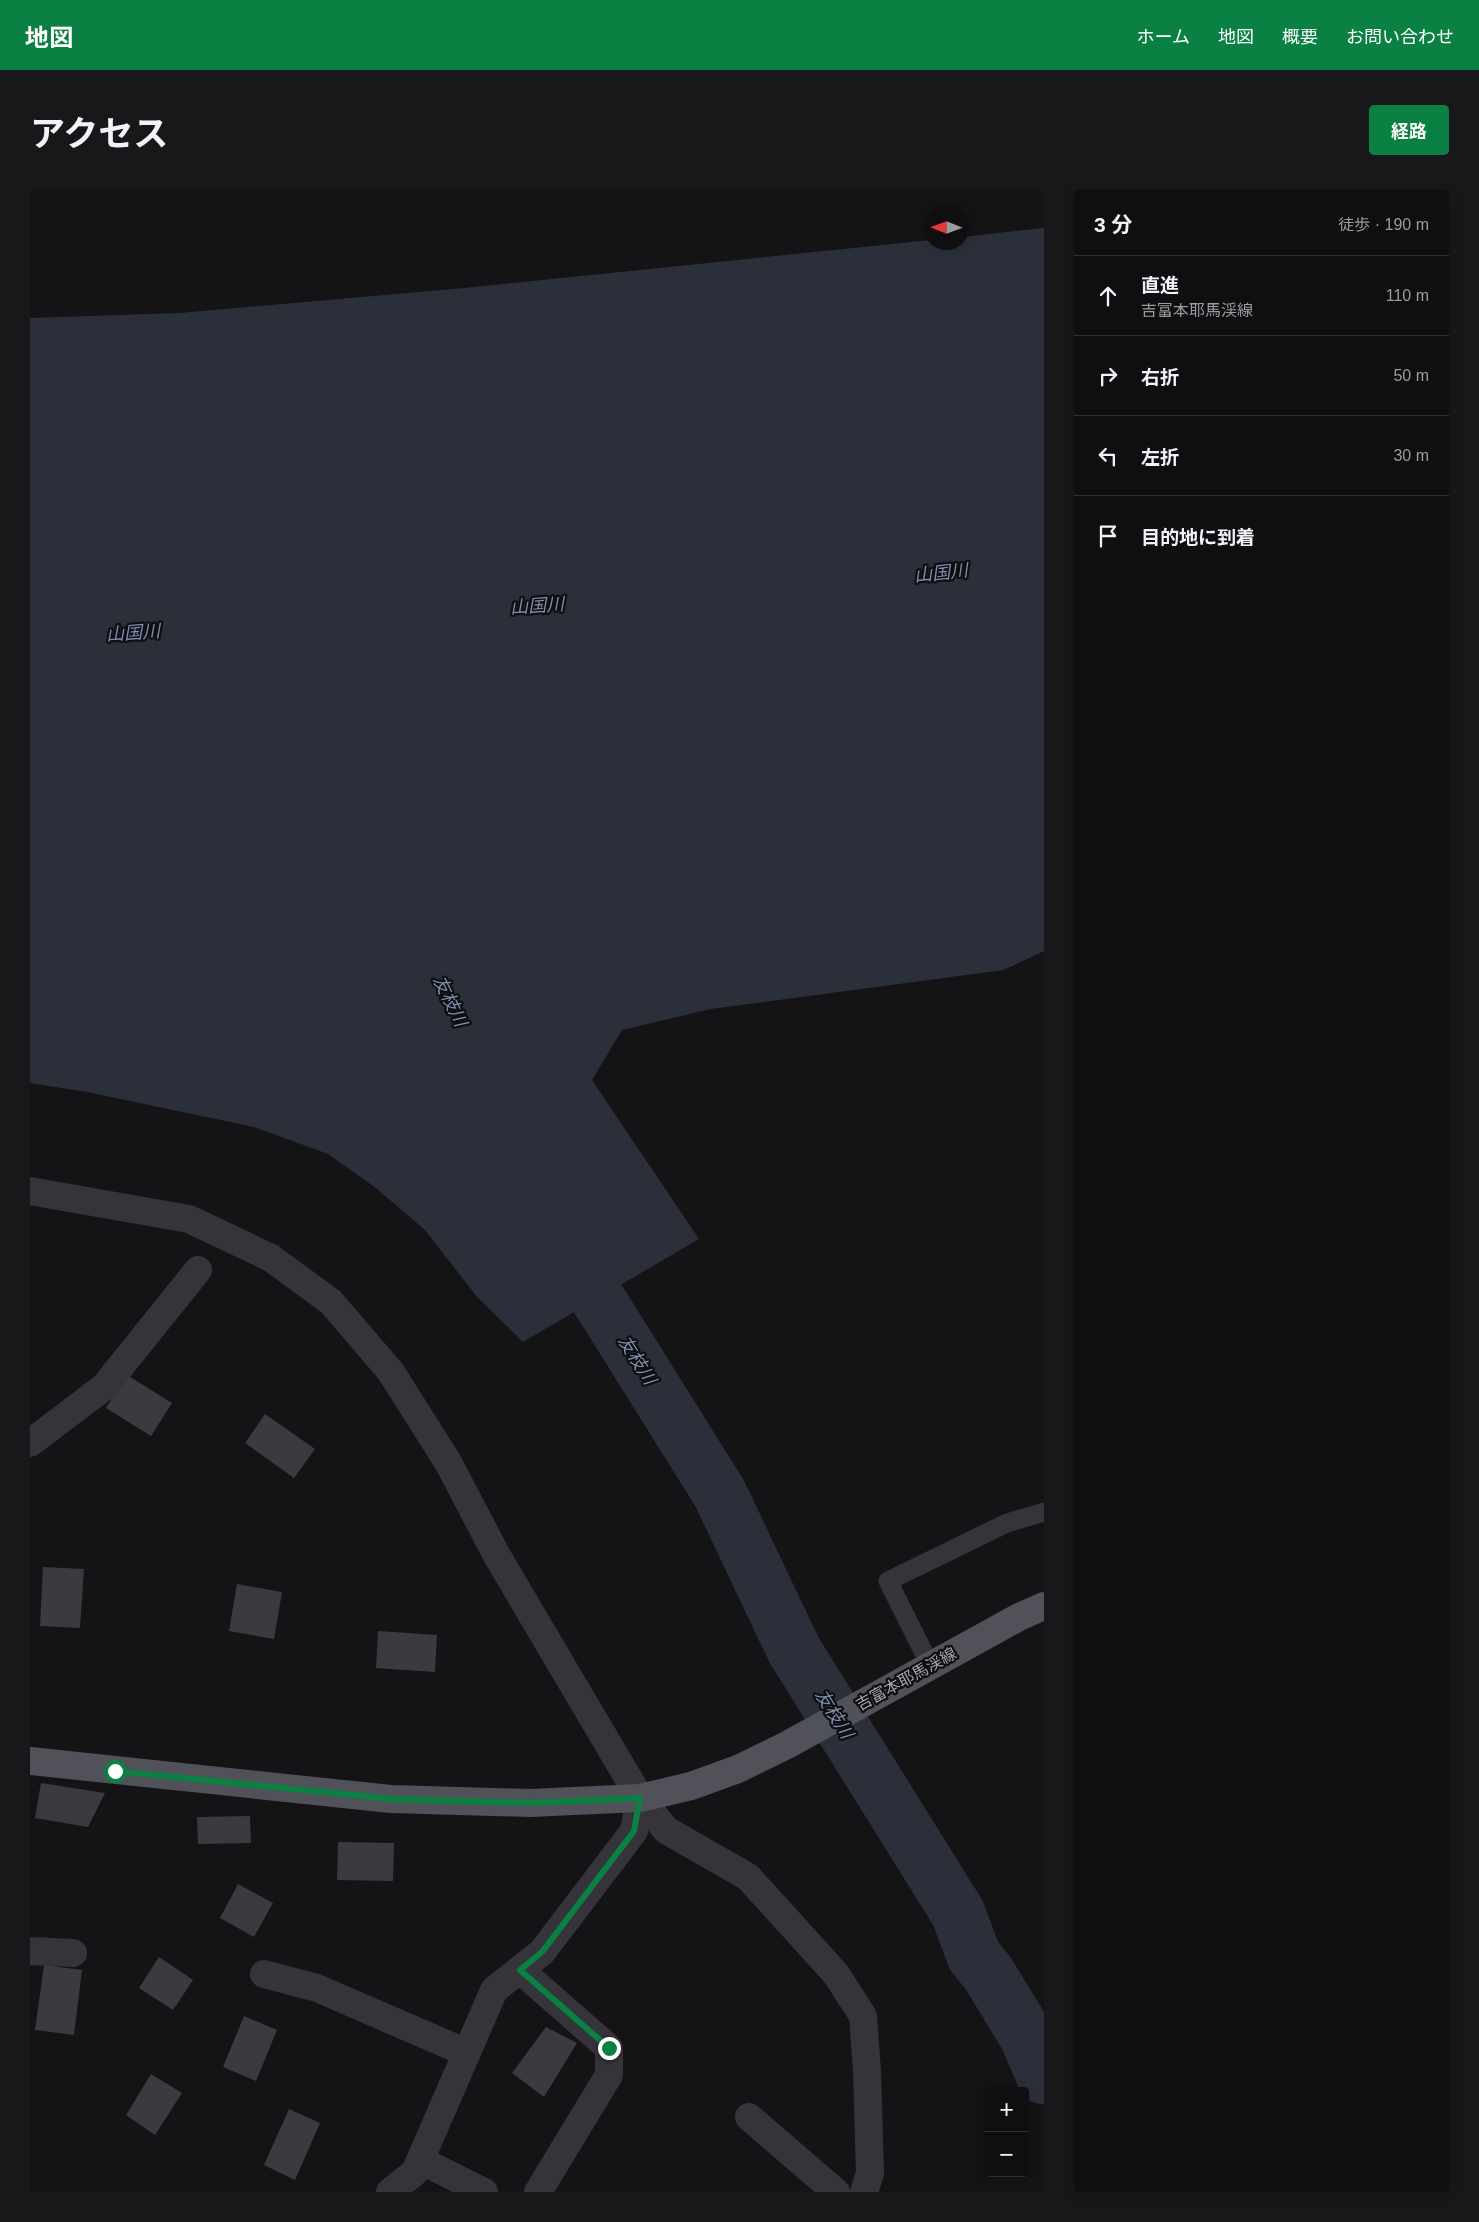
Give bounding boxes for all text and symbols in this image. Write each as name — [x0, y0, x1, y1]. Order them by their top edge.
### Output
text: 地図 — [25, 24, 73, 51]
text: ホーム — [1137, 27, 1190, 47]
text: 地図 — [1218, 27, 1254, 47]
text: 概要 — [1282, 27, 1318, 47]
text: お問い合わせ — [1346, 27, 1454, 47]
button: 経路 — [1369, 105, 1449, 155]
text: アクセス — [30, 114, 168, 153]
north arrow — [924, 205, 969, 250]
text: 3 分 — [1094, 213, 1133, 236]
text: 徒歩 · 190 m — [1338, 216, 1429, 233]
text: 直進 — [1141, 275, 1179, 296]
icon: ahead — [1094, 282, 1122, 310]
text: 110 m — [1386, 287, 1429, 304]
text: 吉富本耶馬渓線 — [1141, 302, 1253, 319]
icon: right — [1094, 362, 1122, 390]
text: 右折 — [1141, 367, 1179, 388]
text: 50 m — [1393, 367, 1429, 384]
icon: left — [1094, 442, 1122, 470]
text: 左折 — [1141, 447, 1179, 468]
text: 30 m — [1393, 447, 1429, 464]
icon: arrive — [1094, 522, 1122, 550]
text: 目的地に到着 — [1141, 527, 1255, 548]
water label: 山国川 — [913, 560, 971, 586]
water label: 山国川 — [509, 594, 567, 618]
water label: 山国川 — [105, 621, 163, 645]
water label: 友枝川 — [429, 972, 472, 1031]
water label: 友枝川 — [614, 1332, 661, 1390]
street label: 吉富本耶馬渓線 — [853, 1644, 959, 1714]
water label: 友枝川 — [811, 1686, 858, 1744]
route start — [104, 1760, 127, 1783]
route end — [598, 2037, 621, 2060]
map controls — [984, 2087, 1029, 2177]
button: + — [984, 2087, 1029, 2132]
button: − — [984, 2132, 1029, 2177]

